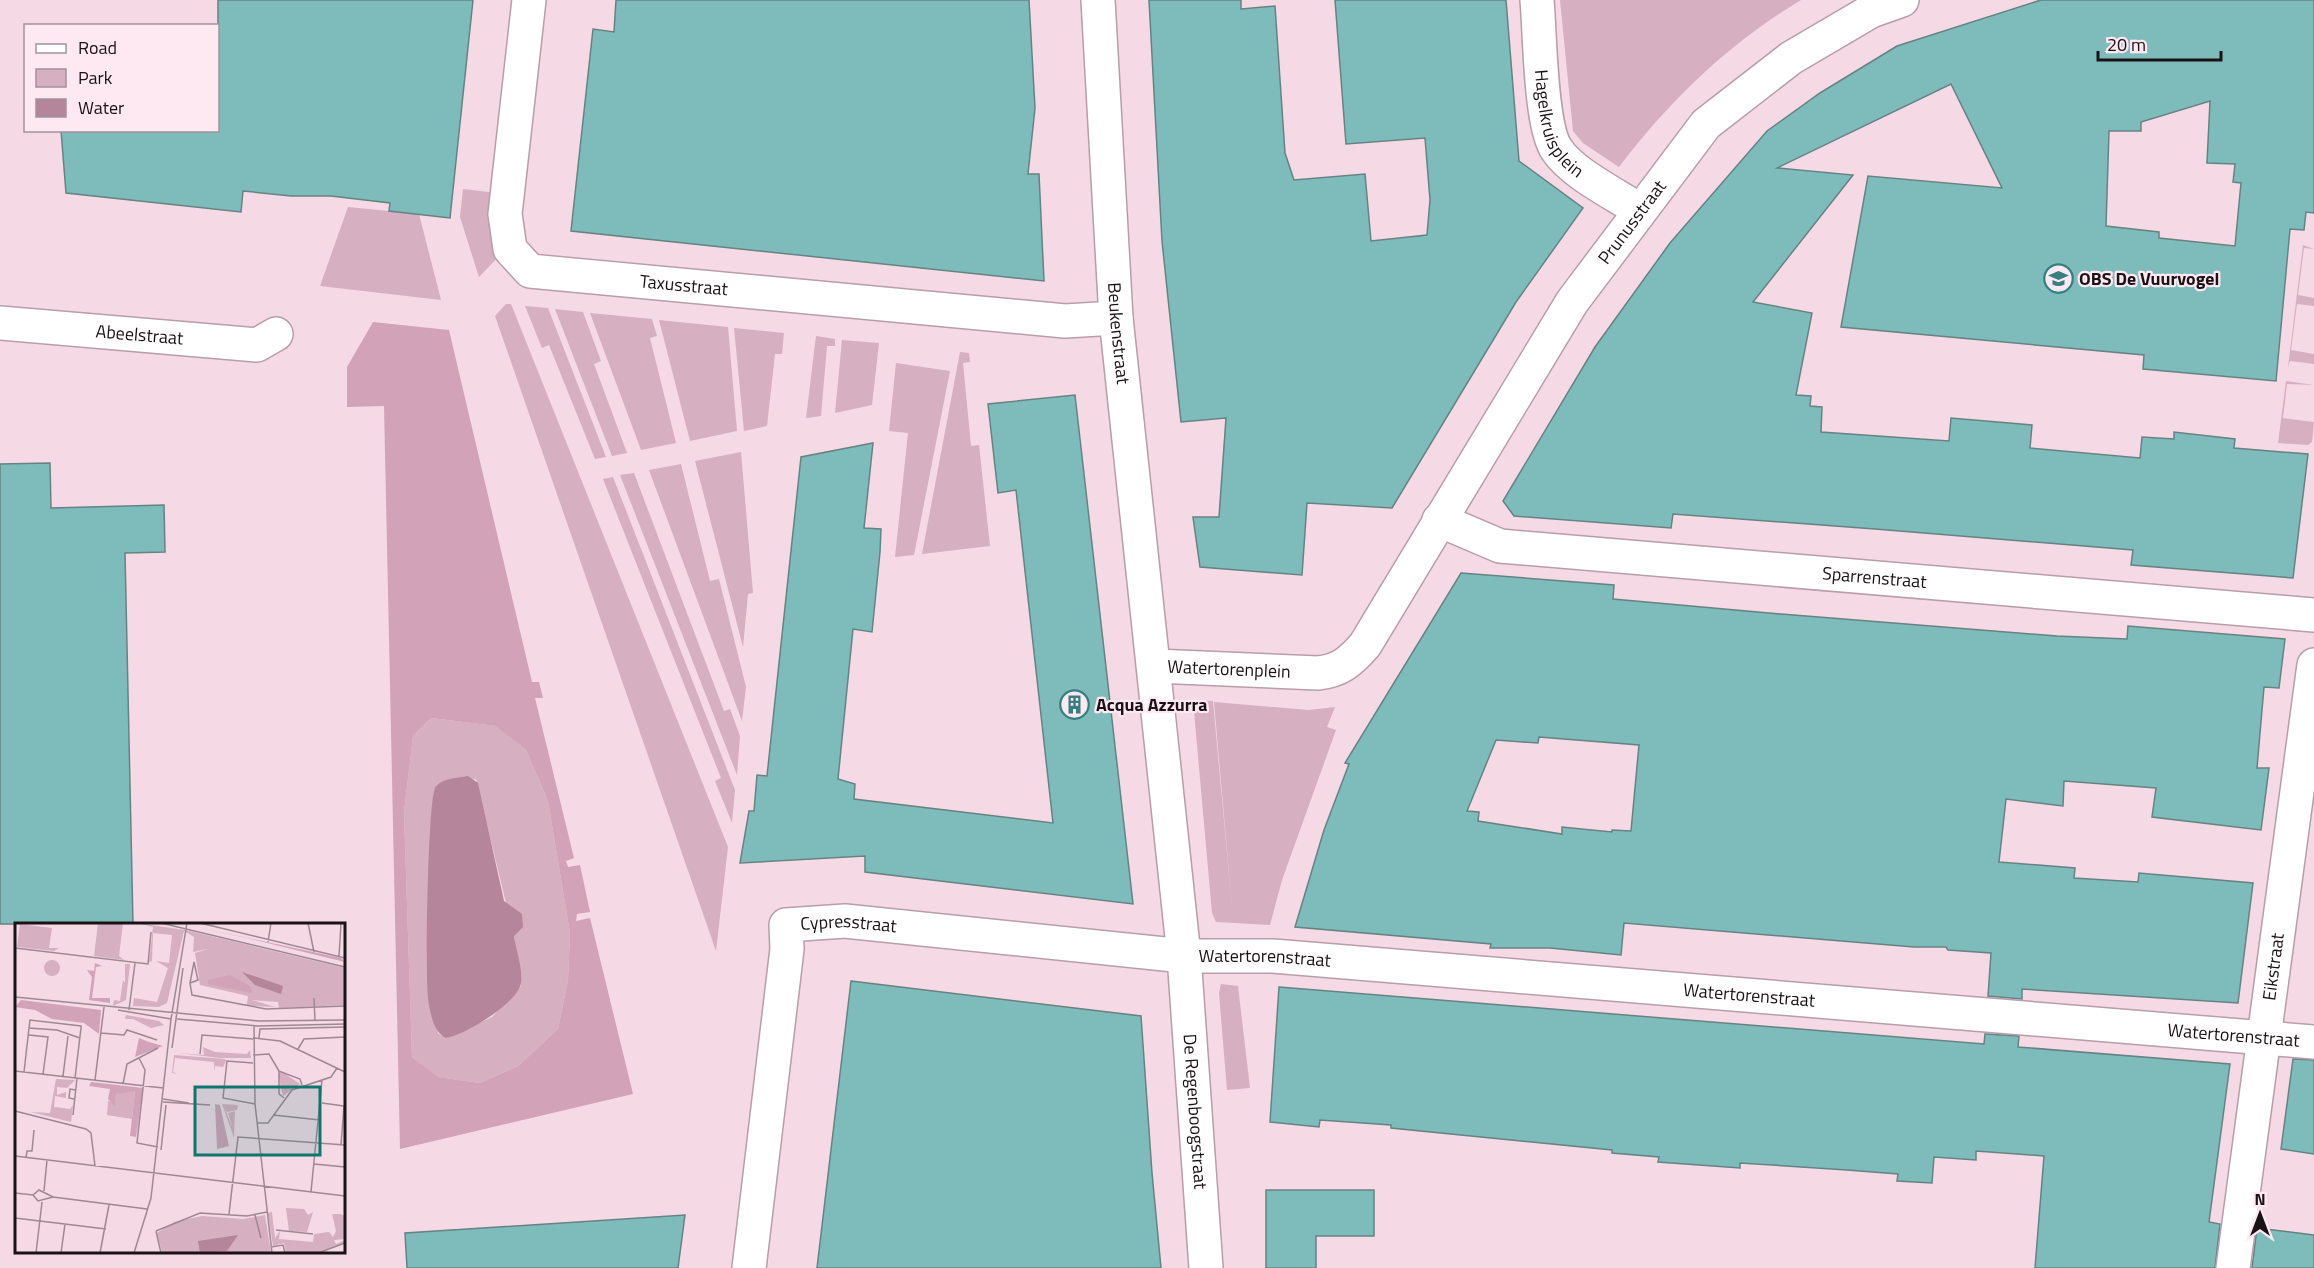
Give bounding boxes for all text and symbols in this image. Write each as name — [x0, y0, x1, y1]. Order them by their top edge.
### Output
legend — [24, 24, 219, 132]
scale bar — [2098, 24, 2221, 62]
text: 20 m — [2107, 31, 2146, 58]
text: Road — [78, 34, 117, 61]
text: Park — [78, 64, 113, 91]
street label: Hagelkruisplein — [1528, 68, 1590, 184]
text: Water — [78, 94, 124, 121]
street label: Prunusstraat — [1591, 174, 1673, 270]
school or university icon: OBS De Vuurvogel — [2042, 263, 2074, 295]
place label: OBS De Vuurvogel — [2079, 265, 2219, 292]
street label: Taxusstraat — [639, 267, 730, 302]
street label: Beukenstraat — [1101, 282, 1137, 386]
street label: Abeelstraat — [95, 317, 185, 352]
street label: Sparrenstraat — [1821, 559, 1928, 595]
street label: Watertorenplein — [1167, 653, 1291, 685]
building icon: Acqua Azzurra — [1059, 689, 1091, 721]
place label: Acqua Azzurra — [1096, 691, 1207, 718]
street label: Cypresstraat — [799, 907, 899, 939]
inset map — [15, 923, 345, 1253]
street label: Eikstraat — [2255, 931, 2291, 1002]
street label: Watertorenstraat — [1199, 942, 1333, 974]
street label: Watertorenstraat — [1682, 976, 1817, 1014]
street label: Watertorenstraat — [2166, 1016, 2301, 1054]
street label: De Regenboogstraat — [1177, 1033, 1214, 1191]
north arrow — [2230, 1184, 2290, 1244]
text: N — [2254, 1187, 2266, 1211]

